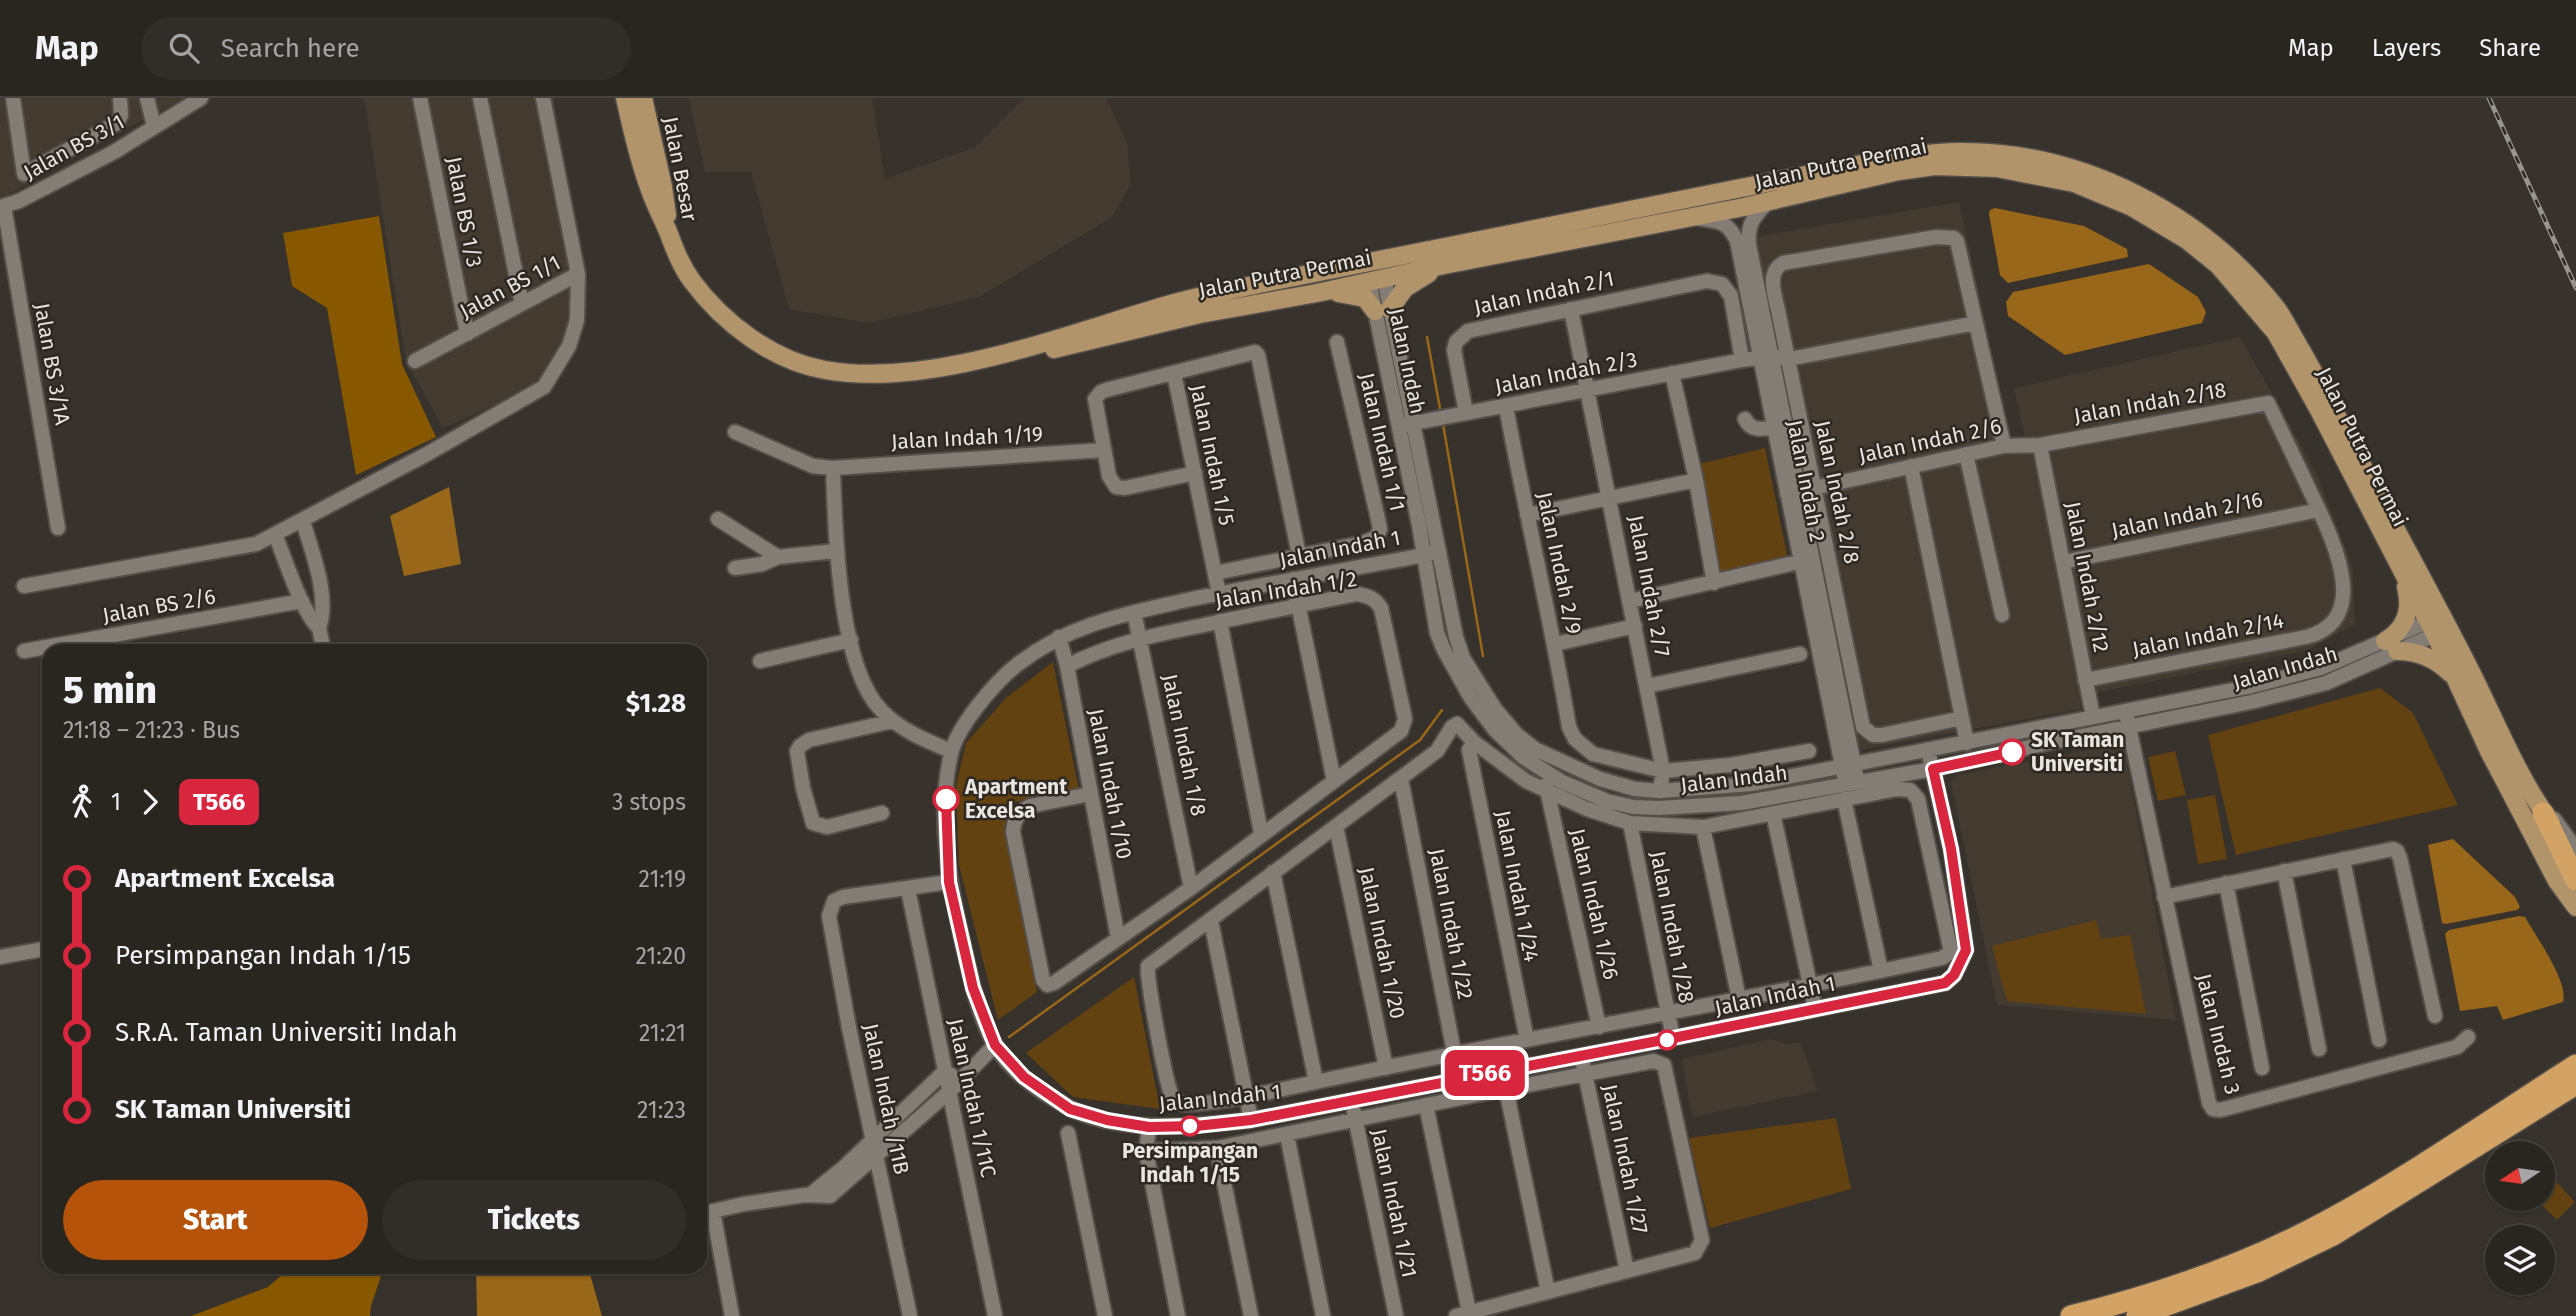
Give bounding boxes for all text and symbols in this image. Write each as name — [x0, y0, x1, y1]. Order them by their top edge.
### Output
search box — [141, 17, 631, 80]
text: Map — [35, 28, 99, 68]
icon: search — [165, 29, 203, 67]
text: Search here — [221, 33, 360, 64]
text: Map — [2288, 34, 2334, 62]
text: Layers — [2372, 34, 2441, 62]
text: Share — [2479, 34, 2541, 62]
street label: Jalan BS 3/1 — [19, 109, 129, 185]
street label: Jalan Besar — [657, 114, 703, 224]
street label: Jalan Putra Permai — [1753, 133, 1929, 195]
street label: Jalan BS 1/3 — [441, 154, 487, 270]
street label: Jalan Putra Permai — [1197, 245, 1373, 303]
street label: Jalan BS 1/1 — [455, 250, 565, 324]
street label: Jalan Indah 2/1 — [1472, 265, 1616, 321]
street label: Jalan BS 3/1A — [29, 301, 75, 427]
street label: Jalan Indah — [1383, 306, 1431, 416]
street label: Jalan Indah 2/3 — [1493, 346, 1639, 400]
street label: Jalan Putra Permai — [2311, 363, 2413, 531]
street label: Jalan Indah 1/1 — [1353, 370, 1411, 514]
street label: Jalan Indah 2/18 — [2072, 377, 2228, 429]
street label: Jalan Indah 1/5 — [1184, 382, 1240, 528]
street label: Jalan Indah 2/6 — [1856, 413, 2004, 469]
street label: Jalan Indah 2 — [1781, 418, 1831, 544]
street label: Jalan Indah 2/8 — [1809, 418, 1865, 566]
street label: Jalan Indah 1/19 — [890, 421, 1044, 455]
street label: Jalan Indah 2/16 — [2109, 486, 2265, 544]
street label: Jalan Indah 2/9 — [1531, 489, 1587, 637]
street label: Jalan Indah 2/12 — [2060, 499, 2114, 655]
street label: Jalan Indah 2/7 — [1623, 513, 1675, 659]
street label: Jalan Indah 1 — [1277, 525, 1403, 573]
street label: Jalan Indah 1/2 — [1213, 566, 1359, 614]
street label: Jalan BS 2/6 — [101, 583, 217, 629]
street label: Jalan Indah 2/14 — [2130, 608, 2286, 662]
street label: Jalan Indah — [2230, 641, 2340, 695]
text: 5 min — [63, 667, 157, 713]
street label: Jalan Indah 1/8 — [1156, 672, 1212, 818]
text: $1.28 — [626, 688, 686, 719]
street label: Jalan Indah 1/10 — [1083, 706, 1137, 862]
text: 21:18 – 21:23 · Bus — [63, 716, 240, 744]
place label: SK Taman Universiti — [2031, 727, 2124, 777]
marker: SK Taman Universiti — [1999, 739, 2025, 765]
street label: Jalan Indah — [1679, 760, 1789, 798]
place label: Apartment Excelsa — [964, 774, 1068, 824]
icon: walk — [63, 783, 101, 821]
icon: forward — [131, 783, 169, 821]
marker: Apartment Excelsa — [933, 786, 959, 812]
text: 1 — [111, 788, 121, 816]
text: T566 — [193, 788, 245, 816]
text: 3 stops — [612, 788, 686, 816]
street label: Jalan Indah 1/24 — [1490, 808, 1544, 964]
street label: Jalan Indah 1/26 — [1564, 826, 1624, 982]
street label: Jalan Indah 1/22 — [1424, 846, 1478, 1002]
street label: Jalan Indah 1/28 — [1645, 849, 1699, 1005]
text: Apartment Excelsa — [115, 863, 335, 894]
text: 21:19 — [639, 865, 686, 893]
street label: Jalan Indah 1/20 — [1353, 865, 1411, 1021]
text: Persimpangan Indah 1/15 — [115, 940, 411, 971]
text: 21:20 — [635, 942, 686, 970]
street label: Jalan Indah 1 — [1712, 971, 1838, 1021]
street label: Jalan Indah 3 — [2190, 971, 2246, 1097]
street label: Jalan Indah 1/11C — [942, 1016, 1002, 1180]
text: S.R.A. Taman Universiti Indah — [115, 1017, 458, 1048]
text: 21:21 — [639, 1019, 686, 1047]
street label: Jalan Indah /11B — [857, 1021, 915, 1177]
unlabelled marker — [1657, 1030, 1677, 1050]
line badge: T566 — [1436, 1050, 1534, 1096]
text: T566 — [1459, 1059, 1511, 1087]
street label: Jalan Indah 1 — [1158, 1079, 1282, 1117]
street label: Jalan Indah 1/27 — [1596, 1082, 1654, 1236]
text: SK Taman Universiti — [115, 1094, 351, 1125]
text: 21:23 — [637, 1096, 686, 1124]
marker: Persimpangan Indah 1/15 — [1180, 1116, 1200, 1136]
street label: Jalan Indah 1/21 — [1366, 1126, 1422, 1280]
place label: Persimpangan Indah 1/15 — [1122, 1138, 1258, 1188]
north arrow — [2485, 1141, 2555, 1211]
map controls — [2485, 1141, 2555, 1295]
button: Start — [63, 1180, 368, 1260]
button: Tickets — [382, 1180, 686, 1260]
button: layers — [2485, 1225, 2555, 1295]

